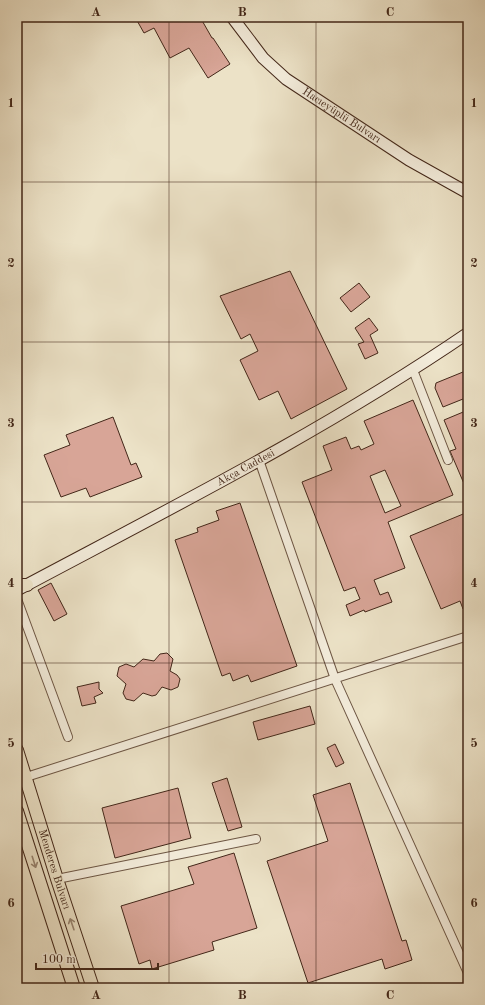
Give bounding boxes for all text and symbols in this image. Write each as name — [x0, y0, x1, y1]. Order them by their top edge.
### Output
text: A — [91, 6, 101, 19]
text: B — [237, 6, 247, 19]
text: C — [386, 6, 394, 19]
street label: Hacıeyüplü Bulvarı — [300, 86, 383, 145]
text: 1 — [7, 97, 15, 110]
text: 1 — [470, 97, 478, 110]
text: 2 — [7, 257, 15, 270]
text: 2 — [470, 257, 478, 270]
text: 3 — [7, 417, 15, 430]
text: 3 — [470, 417, 478, 430]
street label: Akça Caddesi — [215, 447, 277, 488]
text: 4 — [7, 577, 15, 590]
text: 4 — [470, 577, 478, 590]
text: 5 — [7, 737, 15, 750]
text: 5 — [470, 737, 478, 750]
street label: Menderes Bulvarı — [36, 828, 72, 911]
one-way arrow — [30, 855, 38, 867]
text: 6 — [7, 897, 15, 910]
text: 6 — [470, 897, 478, 910]
one-way arrow — [68, 918, 75, 931]
scale bar — [36, 945, 158, 971]
text: 100 m — [42, 954, 76, 966]
text: A — [91, 989, 101, 1002]
text: B — [237, 989, 247, 1002]
text: C — [386, 989, 394, 1002]

